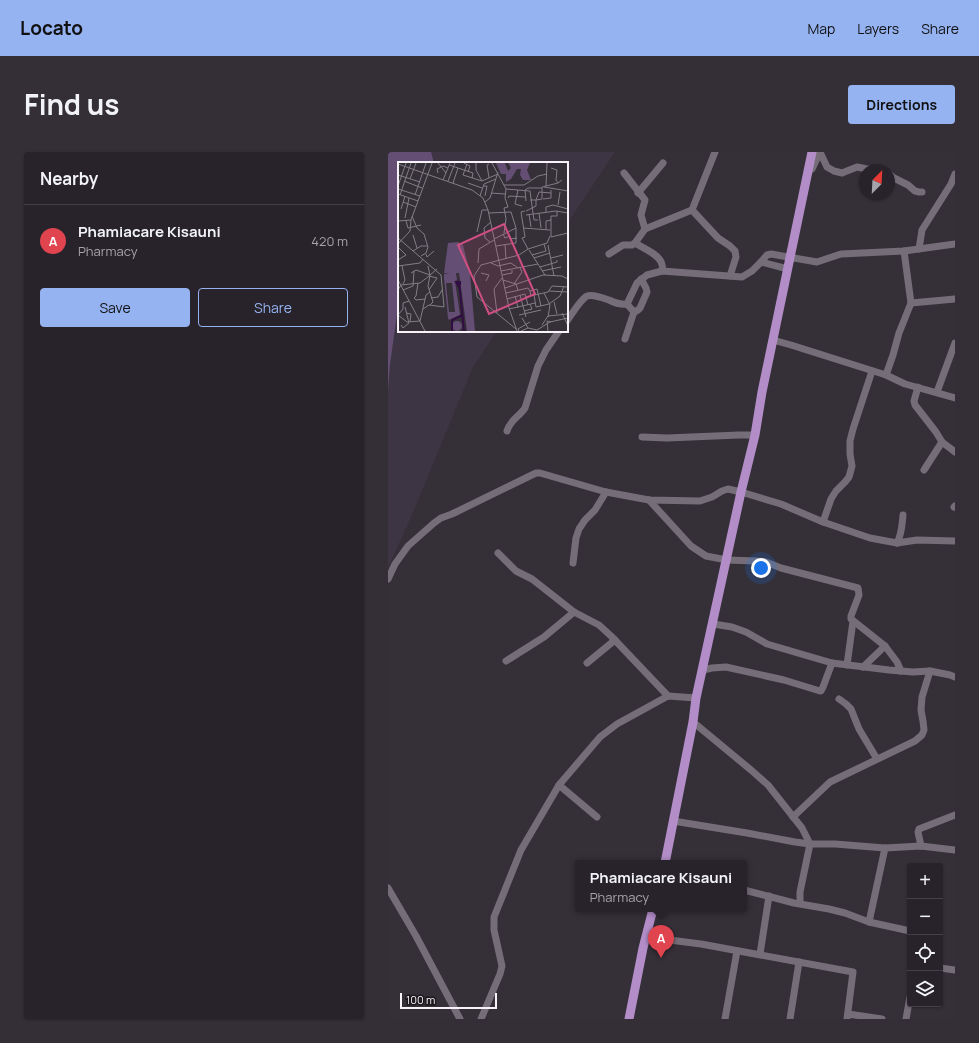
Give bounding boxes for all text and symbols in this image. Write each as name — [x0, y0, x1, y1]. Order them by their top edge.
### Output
text: Locato — [20, 15, 83, 41]
text: Map — [807, 19, 835, 38]
text: Layers — [857, 19, 899, 38]
text: Share — [921, 19, 959, 38]
text: Find us — [24, 85, 119, 123]
button: Directions — [848, 85, 955, 124]
inset map — [398, 162, 568, 332]
north arrow — [859, 164, 895, 200]
text: Nearby — [40, 167, 98, 190]
text: Phamiacare Kisauni — [78, 221, 221, 242]
text: A — [49, 232, 57, 250]
text: 420 m — [311, 232, 348, 250]
text: Pharmacy — [78, 242, 138, 260]
button: Save — [40, 288, 190, 327]
button: Share — [198, 288, 348, 327]
your location — [751, 558, 771, 578]
popup — [575, 860, 747, 912]
map controls — [907, 863, 943, 1007]
button: + — [907, 863, 943, 899]
text: Phamiacare Kisauni — [590, 867, 732, 888]
text: Pharmacy — [590, 888, 649, 906]
button: − — [907, 899, 943, 935]
pin: A — [648, 925, 674, 958]
button: locate — [907, 935, 943, 971]
button: layers — [907, 971, 943, 1007]
scale bar — [400, 991, 497, 1010]
text: 100 m — [406, 992, 435, 1007]

